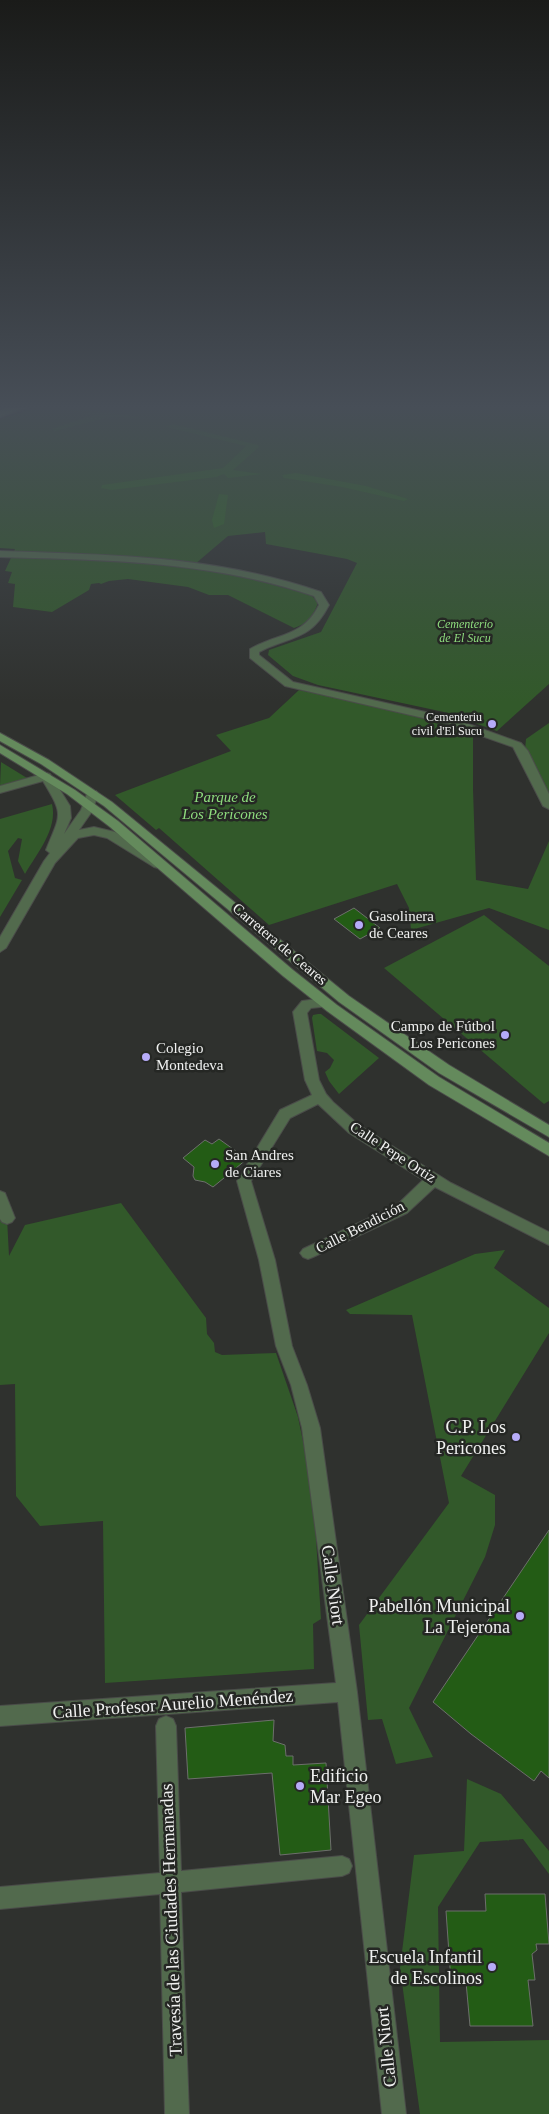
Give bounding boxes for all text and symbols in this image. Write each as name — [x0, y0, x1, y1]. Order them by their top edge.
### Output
park label: Cementerio de El Sucu — [437, 617, 493, 645]
place label: Cementeriu civil d'El Sucu — [412, 710, 482, 738]
marker: Cementeriu civil d'El Sucu — [486, 718, 498, 730]
park label: Parque de Los Pericones — [181, 789, 268, 822]
street label: Carretera de Ceares — [230, 900, 331, 988]
place label: Gasolinera de Ceares — [369, 908, 434, 941]
marker: Gasolinera de Ceares — [353, 919, 365, 931]
place label: Campo de Fútbol Los Pericones — [391, 1018, 495, 1051]
marker: Campo de Fútbol Los Pericones — [499, 1029, 511, 1041]
place label: Colegio Montedeva — [156, 1040, 224, 1073]
marker: Colegio Montedeva — [140, 1051, 152, 1063]
street label: Calle Pepe Ortiz — [347, 1118, 439, 1186]
place label: San Andres de Ciares — [225, 1147, 294, 1180]
marker: San Andres de Ciares — [209, 1158, 221, 1170]
street label: Calle Bendición — [313, 1198, 407, 1256]
place label: C.P. Los Pericones — [436, 1417, 506, 1458]
marker: C.P. Los Pericones — [510, 1431, 522, 1443]
street label: Calle Niort — [317, 1544, 349, 1626]
place label: Pabellón Municipal La Tejerona — [369, 1596, 510, 1637]
marker: Pabellón Municipal La Tejerona — [514, 1610, 526, 1622]
street label: Calle Profesor Aurelio Menéndez — [52, 1686, 294, 1722]
place label: Edificio Mar Egeo — [310, 1766, 381, 1807]
marker: Edificio Mar Egeo — [294, 1780, 306, 1792]
street label: Travesía de las Ciudades Hermanadas — [156, 1783, 186, 2057]
place label: Escuela Infantil de Escolinos — [369, 1947, 482, 1988]
marker: Escuela Infantil de Escolinos — [486, 1961, 498, 1973]
street label: Calle Niort — [372, 2006, 400, 2088]

